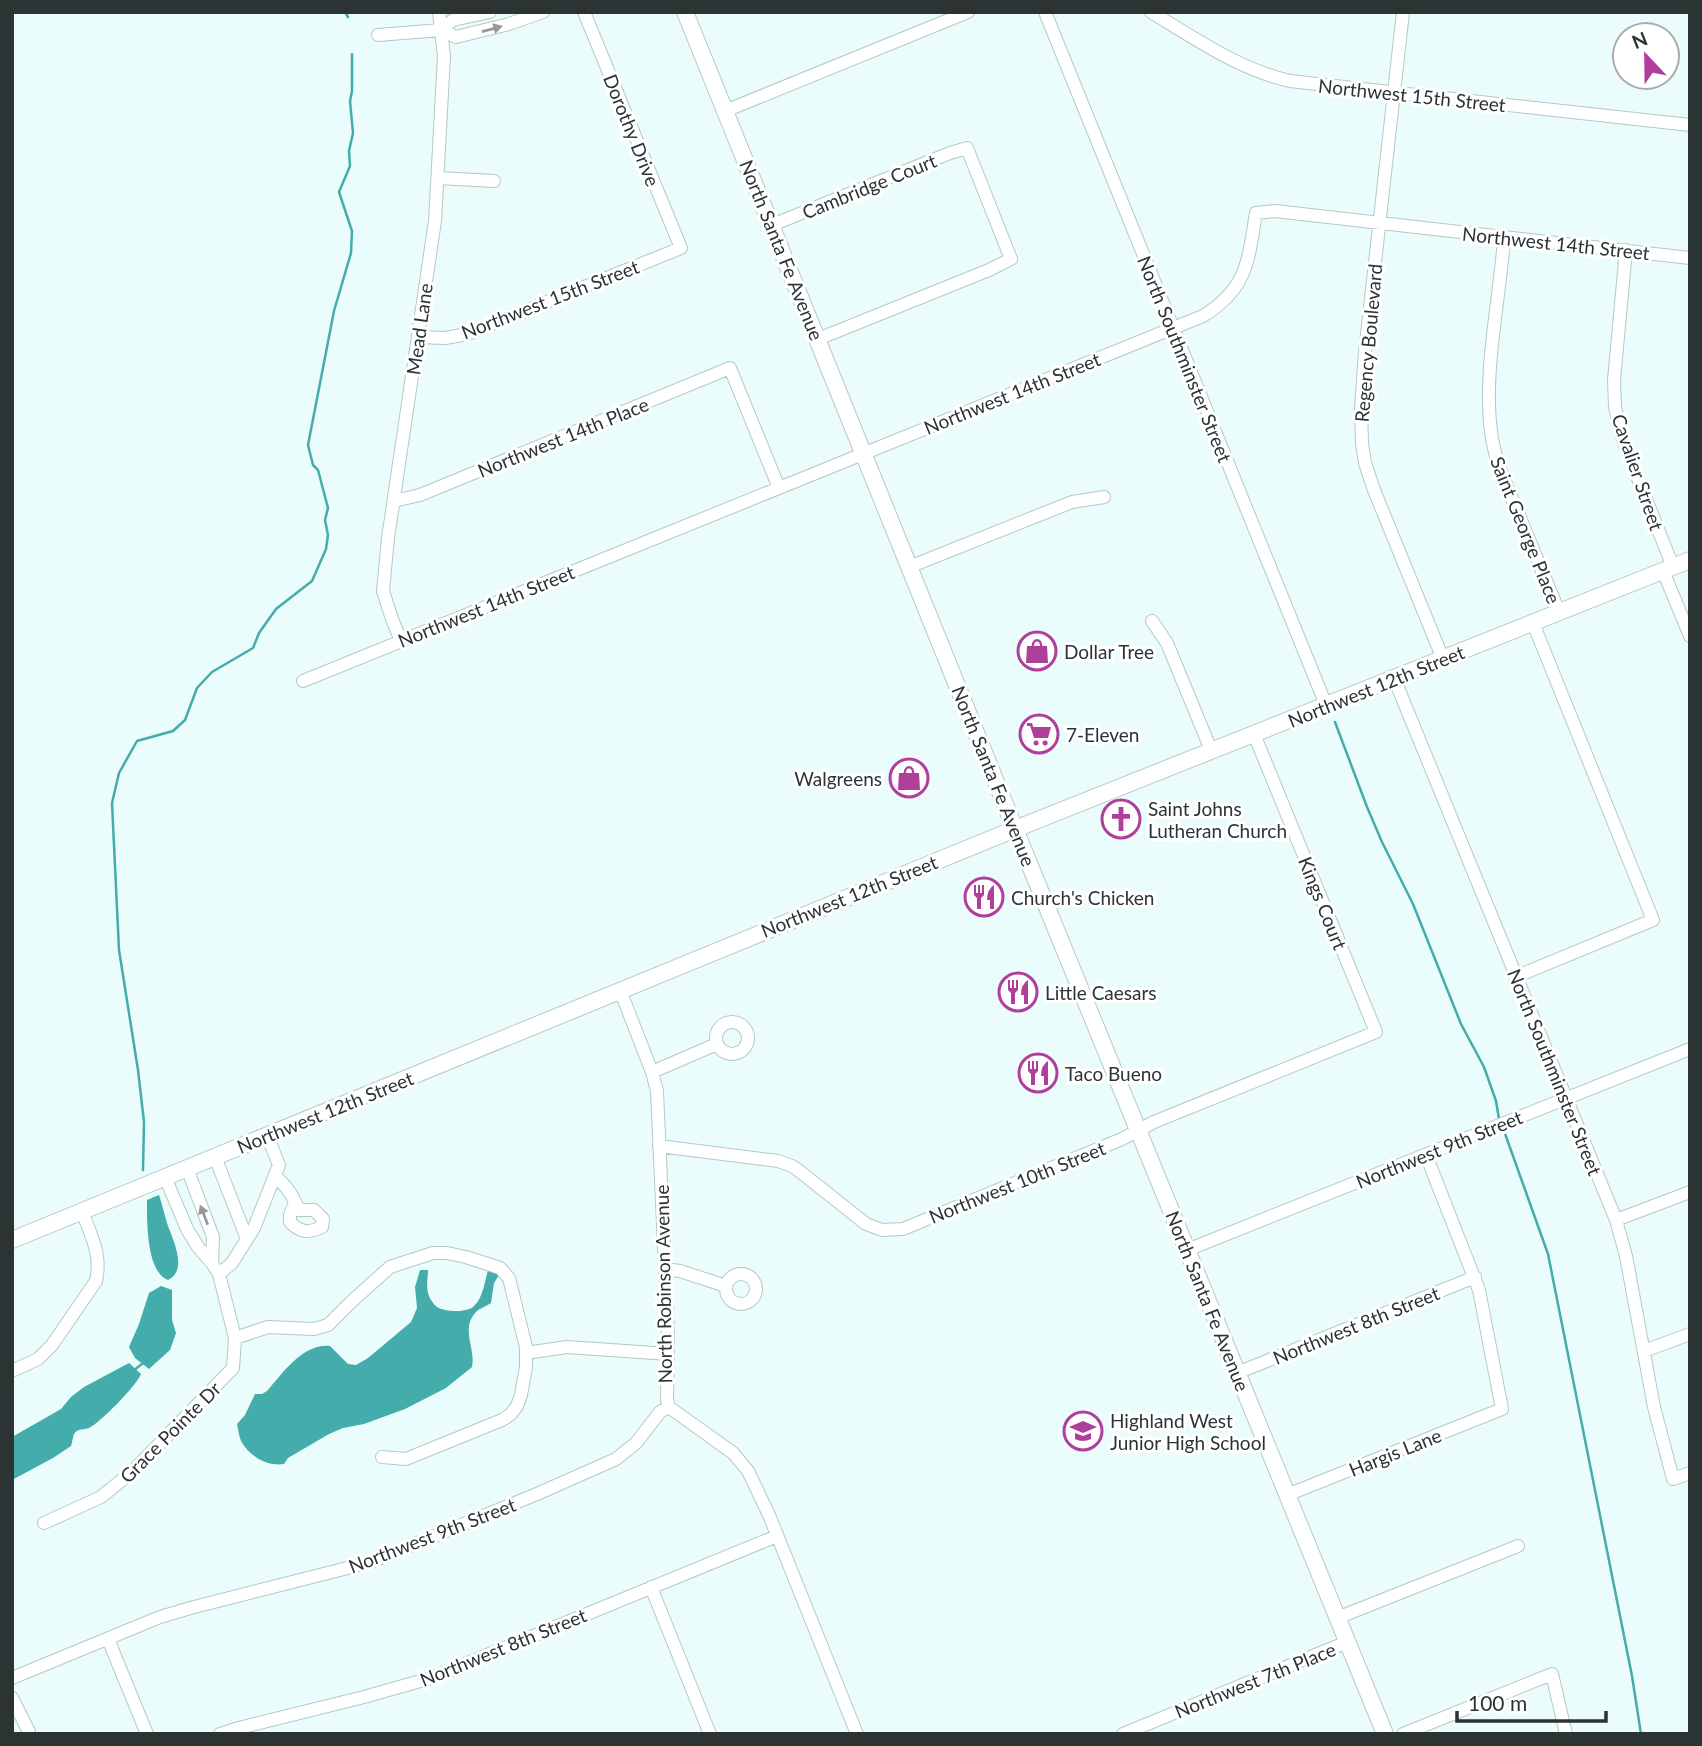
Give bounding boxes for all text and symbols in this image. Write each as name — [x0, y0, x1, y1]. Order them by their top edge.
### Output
north arrow — [1611, 21, 1681, 91]
one-way arrow — [481, 23, 503, 34]
text: N — [1628, 26, 1651, 53]
street label: Dorothy Drive — [599, 71, 665, 189]
street label: Northwest 15th Street — [1317, 74, 1507, 116]
street label: Cambridge Court — [799, 149, 940, 223]
street label: North Santa Fe Avenue — [735, 156, 829, 344]
street label: Northwest 14th Street — [1461, 222, 1651, 264]
street label: North Southminster Street — [1133, 252, 1237, 466]
street label: Northwest 15th Street — [458, 254, 642, 343]
street label: Regency Boulevard — [1350, 263, 1386, 423]
street label: Mead Lane — [401, 282, 437, 376]
street label: Northwest 14th Street — [920, 347, 1104, 439]
street label: Northwest 14th Place — [474, 392, 652, 482]
street label: Cavalier Street — [1607, 411, 1669, 533]
street label: Saint George Place — [1486, 453, 1566, 607]
street label: Northwest 14th Street — [394, 560, 578, 652]
shop icon: Dollar Tree — [1016, 630, 1058, 672]
place label: Dollar Tree — [1064, 640, 1154, 663]
street label: Northwest 12th Street — [1284, 640, 1468, 732]
street label: North Santa Fe Avenue — [947, 682, 1041, 870]
supermarket icon: 7-Eleven — [1018, 713, 1060, 755]
place label: 7-Eleven — [1066, 723, 1139, 746]
shop icon: Walgreens — [888, 757, 930, 799]
place label: Walgreens — [794, 767, 882, 790]
place label: Saint Johns Lutheran Church — [1148, 797, 1287, 842]
church icon: Saint Johns Lutheran Church — [1100, 798, 1142, 840]
street label: Northwest 12th Street — [757, 850, 941, 942]
street label: Kings Court — [1294, 853, 1352, 953]
restaurant icon: Church's Chicken — [963, 876, 1005, 918]
place label: Church's Chicken — [1011, 886, 1154, 909]
street label: North Southminster Street — [1503, 965, 1607, 1179]
restaurant icon: Little Caesars — [997, 971, 1039, 1013]
place label: Little Caesars — [1045, 981, 1157, 1004]
restaurant icon: Taco Bueno — [1017, 1052, 1059, 1094]
place label: Taco Bueno — [1065, 1062, 1162, 1085]
street label: Northwest 12th Street — [233, 1066, 417, 1158]
street label: Northwest 9th Street — [1352, 1105, 1526, 1193]
street label: Northwest 10th Street — [925, 1136, 1109, 1228]
street label: North Robinson Avenue — [650, 1184, 676, 1384]
one-way arrow — [198, 1204, 209, 1225]
street label: North Santa Fe Avenue — [1161, 1207, 1255, 1395]
street label: Northwest 8th Street — [1269, 1281, 1443, 1369]
street label: Grace Pointe Dr — [115, 1377, 225, 1487]
place label: Highland West Junior High School — [1110, 1409, 1266, 1454]
school or university icon: Highland West Junior High School — [1062, 1410, 1104, 1452]
street label: Hargis Lane — [1345, 1423, 1445, 1481]
street label: Northwest 9th Street — [345, 1492, 519, 1578]
street label: Northwest 8th Street — [416, 1603, 590, 1691]
street label: Northwest 7th Place — [1171, 1637, 1339, 1723]
scale bar — [1457, 1680, 1606, 1724]
text: 100 m — [1468, 1690, 1527, 1715]

